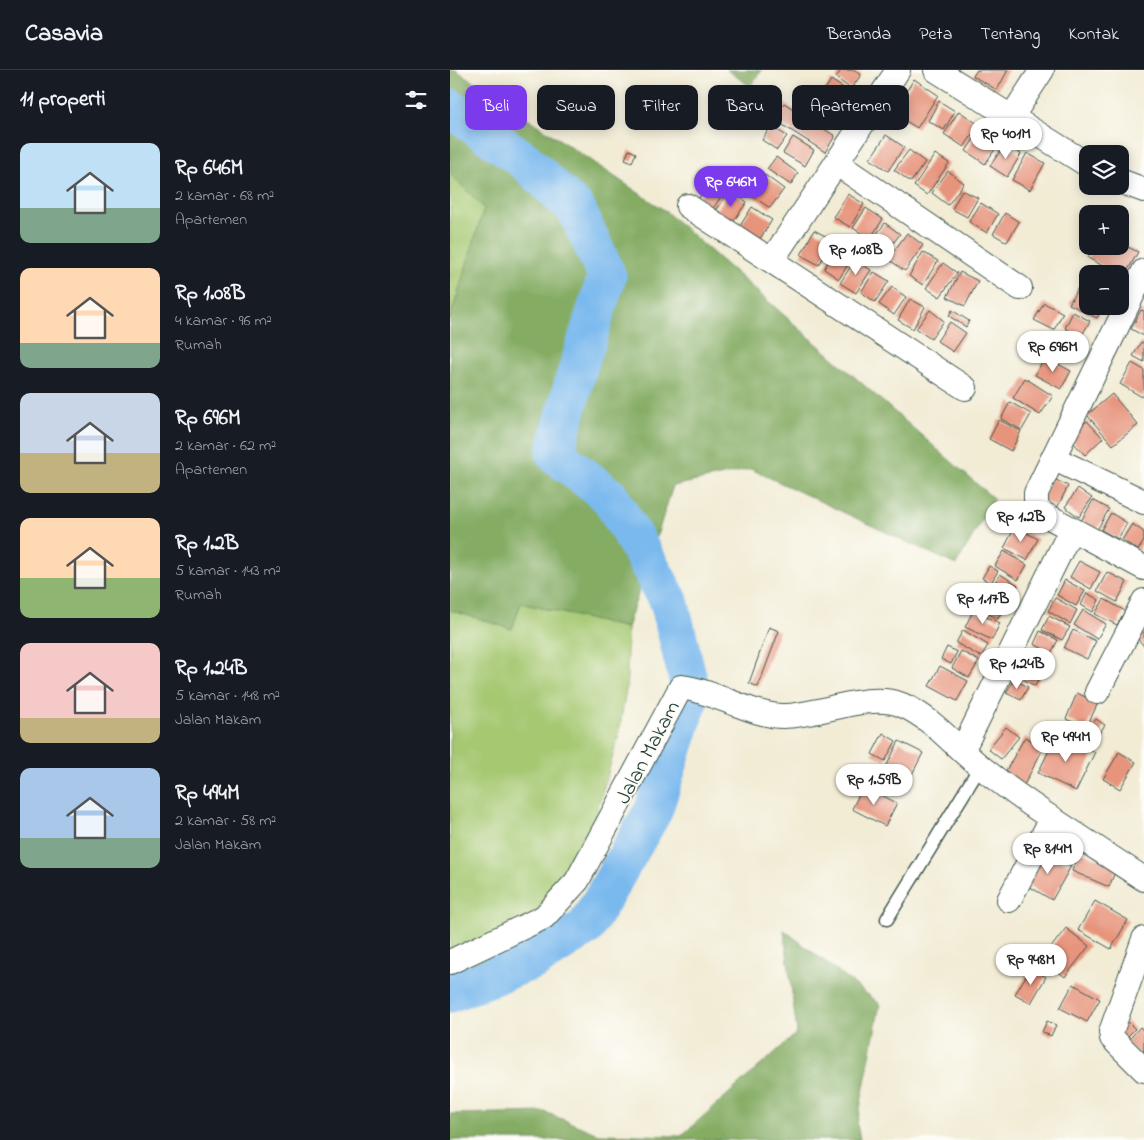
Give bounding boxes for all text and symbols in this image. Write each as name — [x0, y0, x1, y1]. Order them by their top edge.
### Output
text: Casavia — [25, 17, 103, 52]
text: Beranda — [827, 22, 891, 48]
text: Peta — [919, 22, 952, 48]
text: Tentang — [980, 22, 1040, 48]
text: Kontak — [1068, 22, 1119, 48]
text: 11 properti — [20, 85, 106, 115]
chip: Beli — [465, 85, 527, 130]
chip: Sewa — [537, 85, 615, 130]
chip: Filter — [625, 85, 698, 130]
chip: Baru — [708, 85, 782, 130]
chip: Apartemen — [792, 85, 909, 130]
icon: filters — [402, 86, 430, 114]
pin: Rp 401M — [960, 118, 1052, 160]
text: Rp 401M — [981, 122, 1031, 146]
map controls — [1079, 145, 1129, 315]
button: layers — [1079, 145, 1129, 195]
text: Rp 646M — [175, 154, 243, 184]
icon: home — [60, 163, 120, 223]
pin: Rp 646M — [685, 166, 777, 208]
text: Rp 646M — [705, 170, 757, 194]
text: 2 kamar · 68 m² — [175, 184, 274, 208]
button: + — [1079, 205, 1129, 255]
text: Apartemen — [175, 208, 247, 232]
pin: Rp 1.08B — [804, 234, 908, 276]
text: Rp 1.08B — [829, 238, 883, 262]
button: − — [1079, 265, 1129, 315]
text: Rp 1.08B — [175, 279, 245, 309]
icon: home — [60, 288, 120, 348]
text: 4 kamar · 96 m² — [175, 309, 272, 333]
pin: Rp 696M — [1007, 330, 1099, 373]
text: Rumah — [175, 333, 222, 357]
text: Rp 696M — [1028, 335, 1078, 359]
text: Rp 696M — [175, 404, 241, 434]
icon: home — [60, 413, 120, 473]
text: 2 kamar · 62 m² — [175, 434, 276, 458]
text: Apartemen — [175, 458, 247, 482]
pin: Rp 1.2B — [975, 500, 1067, 543]
text: Rp 1.2B — [997, 505, 1045, 529]
text: Rp 1.2B — [175, 529, 239, 559]
icon: home — [60, 538, 120, 598]
text: 5 kamar · 143 m² — [175, 559, 281, 583]
pin: Rp 1.17B — [931, 582, 1035, 625]
text: Rumah — [175, 583, 222, 607]
text: Rp 1.17B — [957, 587, 1009, 611]
pin: Rp 1.24B — [965, 648, 1069, 690]
text: Rp 1.24B — [989, 652, 1045, 676]
text: Rp 1.24B — [175, 654, 247, 684]
icon: home — [60, 663, 120, 723]
text: 5 kamar · 148 m² — [175, 684, 280, 708]
street label: Jalan Makam — [609, 696, 689, 810]
text: Jalan Makam — [175, 708, 261, 732]
pin: Rp 494M — [1020, 720, 1112, 763]
text: Rp 494M — [1041, 725, 1091, 749]
pin: Rp 1.59B — [822, 764, 926, 806]
text: Rp 1.59B — [847, 768, 901, 792]
text: Rp 494M — [175, 779, 240, 809]
icon: home — [60, 788, 120, 848]
text: 2 kamar · 58 m² — [175, 809, 276, 833]
pin: Rp 814M — [1002, 832, 1094, 875]
text: Jalan Makam — [175, 833, 261, 857]
text: Rp 814M — [1024, 837, 1072, 861]
pin: Rp 948M — [985, 944, 1077, 986]
text: Rp 948M — [1007, 948, 1055, 972]

